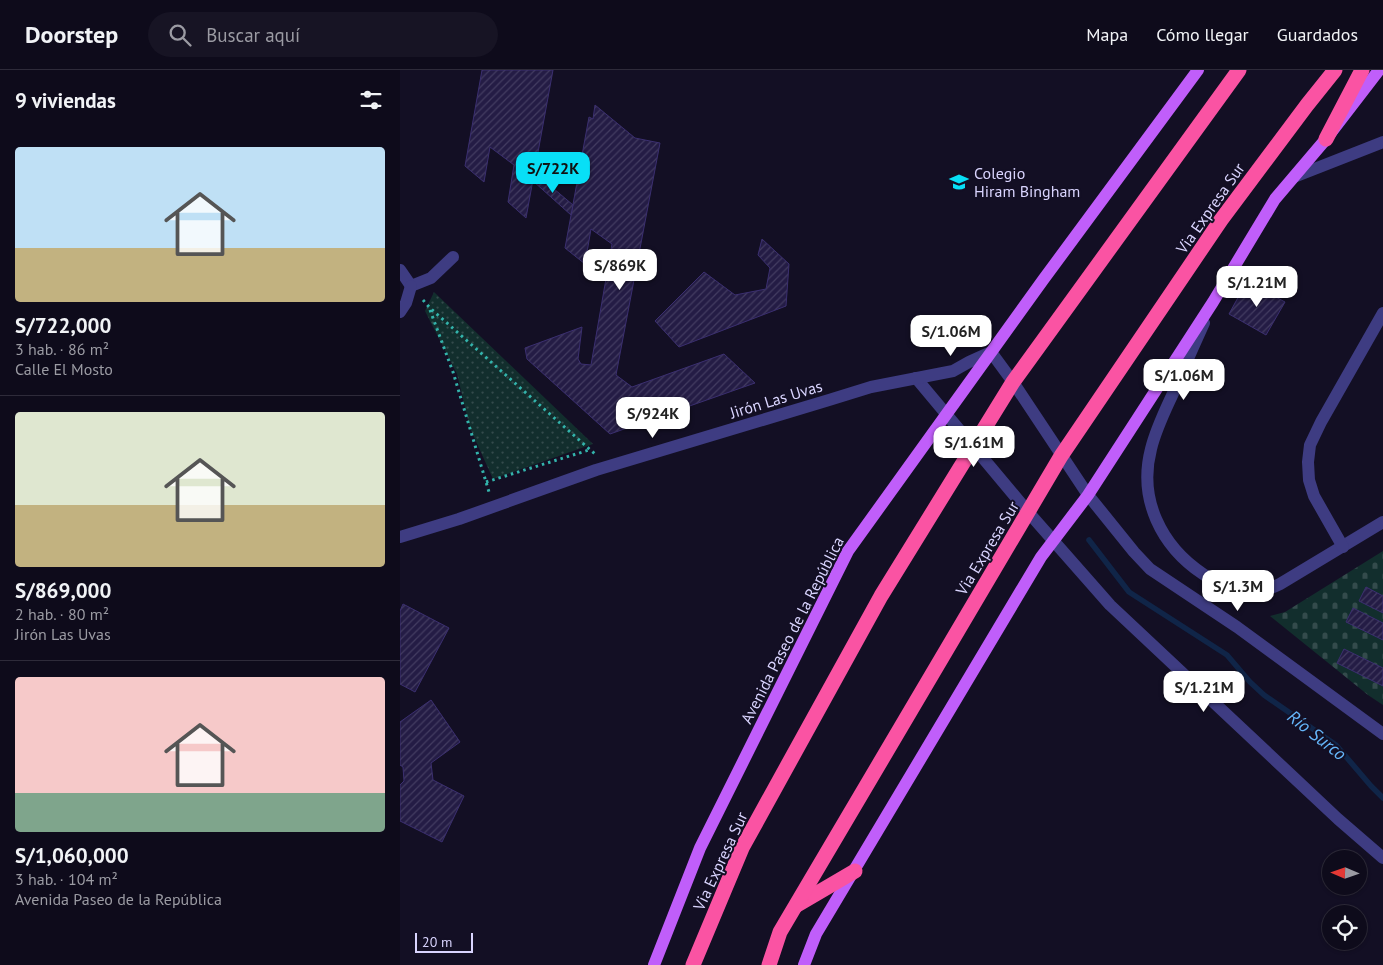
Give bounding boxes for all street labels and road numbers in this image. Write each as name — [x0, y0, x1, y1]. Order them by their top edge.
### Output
street label: Via Expresa Sur — [1171, 158, 1249, 258]
street label: Jirón Las Uvas — [726, 375, 825, 423]
street label: Via Expresa Sur — [951, 497, 1023, 599]
street label: Avenida Paseo de la República — [736, 533, 848, 727]
street label: Via Expresa Sur — [688, 808, 752, 914]

